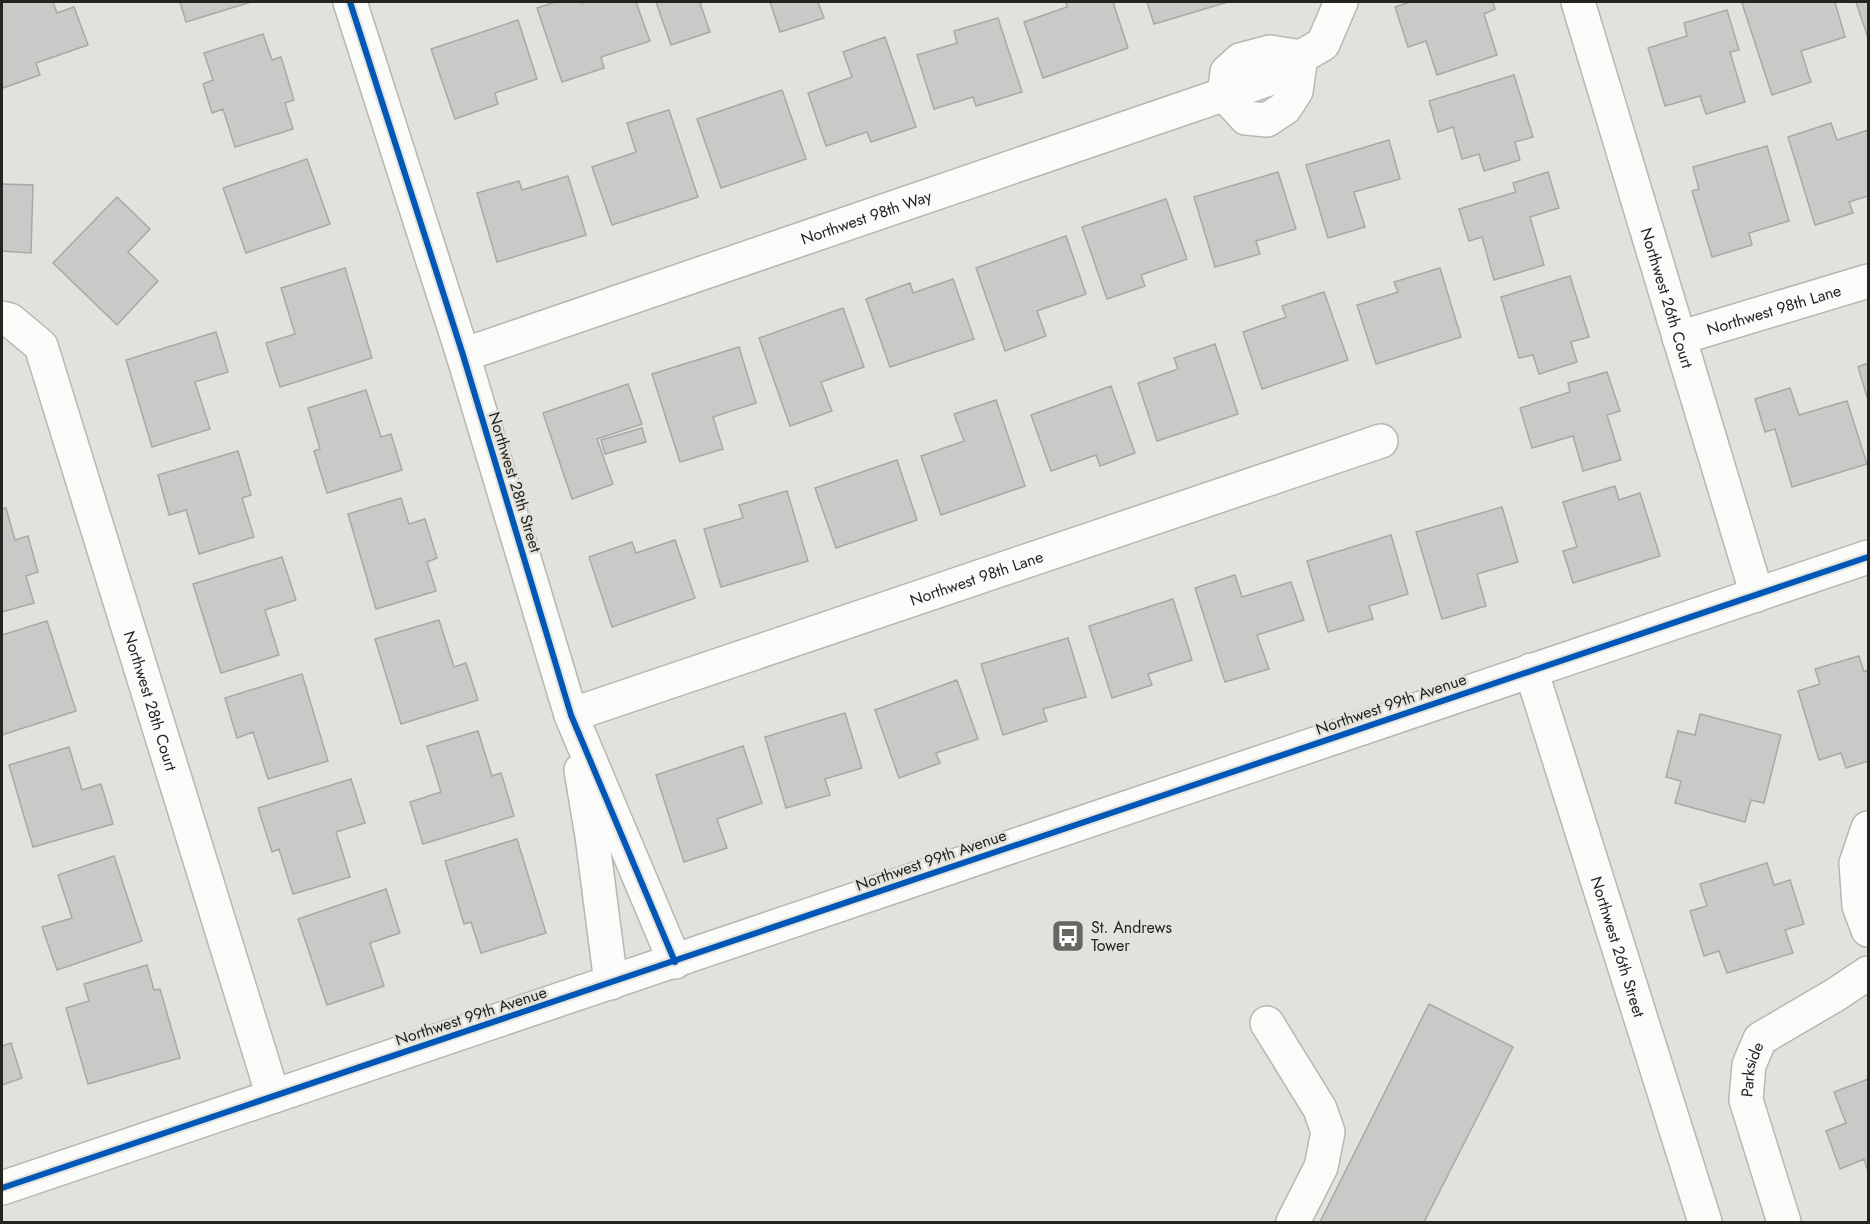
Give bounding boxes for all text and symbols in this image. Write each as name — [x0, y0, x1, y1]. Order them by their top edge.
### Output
street label: Northwest 98th Way — [798, 184, 935, 250]
street label: Northwest 26th Court — [1635, 225, 1699, 371]
street label: Northwest 98th Lane — [1704, 278, 1844, 341]
street label: Northwest 28th Street — [483, 409, 547, 555]
street label: Northwest 98th Lane — [907, 545, 1046, 611]
street label: Northwest 28th Court — [118, 628, 183, 774]
street label: Northwest 99th Avenue — [1313, 667, 1469, 741]
street label: Northwest 99th Avenue — [853, 823, 1009, 897]
street label: Northwest 26th Street — [1585, 873, 1651, 1020]
place label: St. Andrews Tower — [1091, 916, 1172, 957]
bus stop icon: St. Andrews Tower — [1050, 918, 1086, 954]
street label: Northwest 99th Avenue — [392, 981, 550, 1051]
street label: Parkside — [1735, 1038, 1769, 1098]

